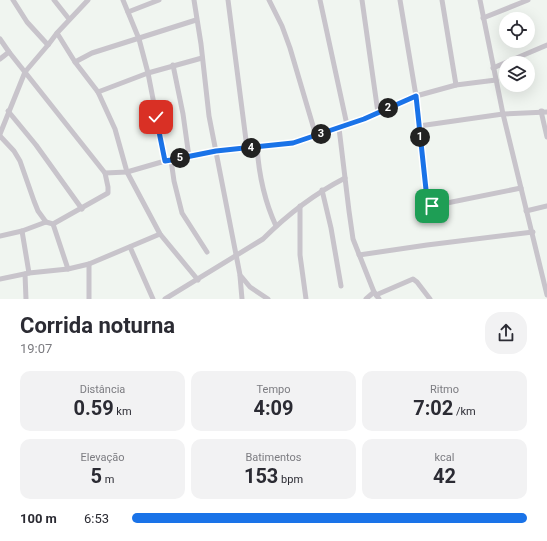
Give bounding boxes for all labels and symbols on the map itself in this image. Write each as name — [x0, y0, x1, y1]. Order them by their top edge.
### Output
pin: 2 — [378, 98, 398, 118]
pin — [139, 100, 173, 134]
pin: 3 — [311, 124, 331, 144]
pin: 1 — [410, 127, 430, 147]
pin: 4 — [241, 138, 261, 158]
pin: 5 — [170, 148, 190, 168]
pin — [415, 189, 449, 223]

